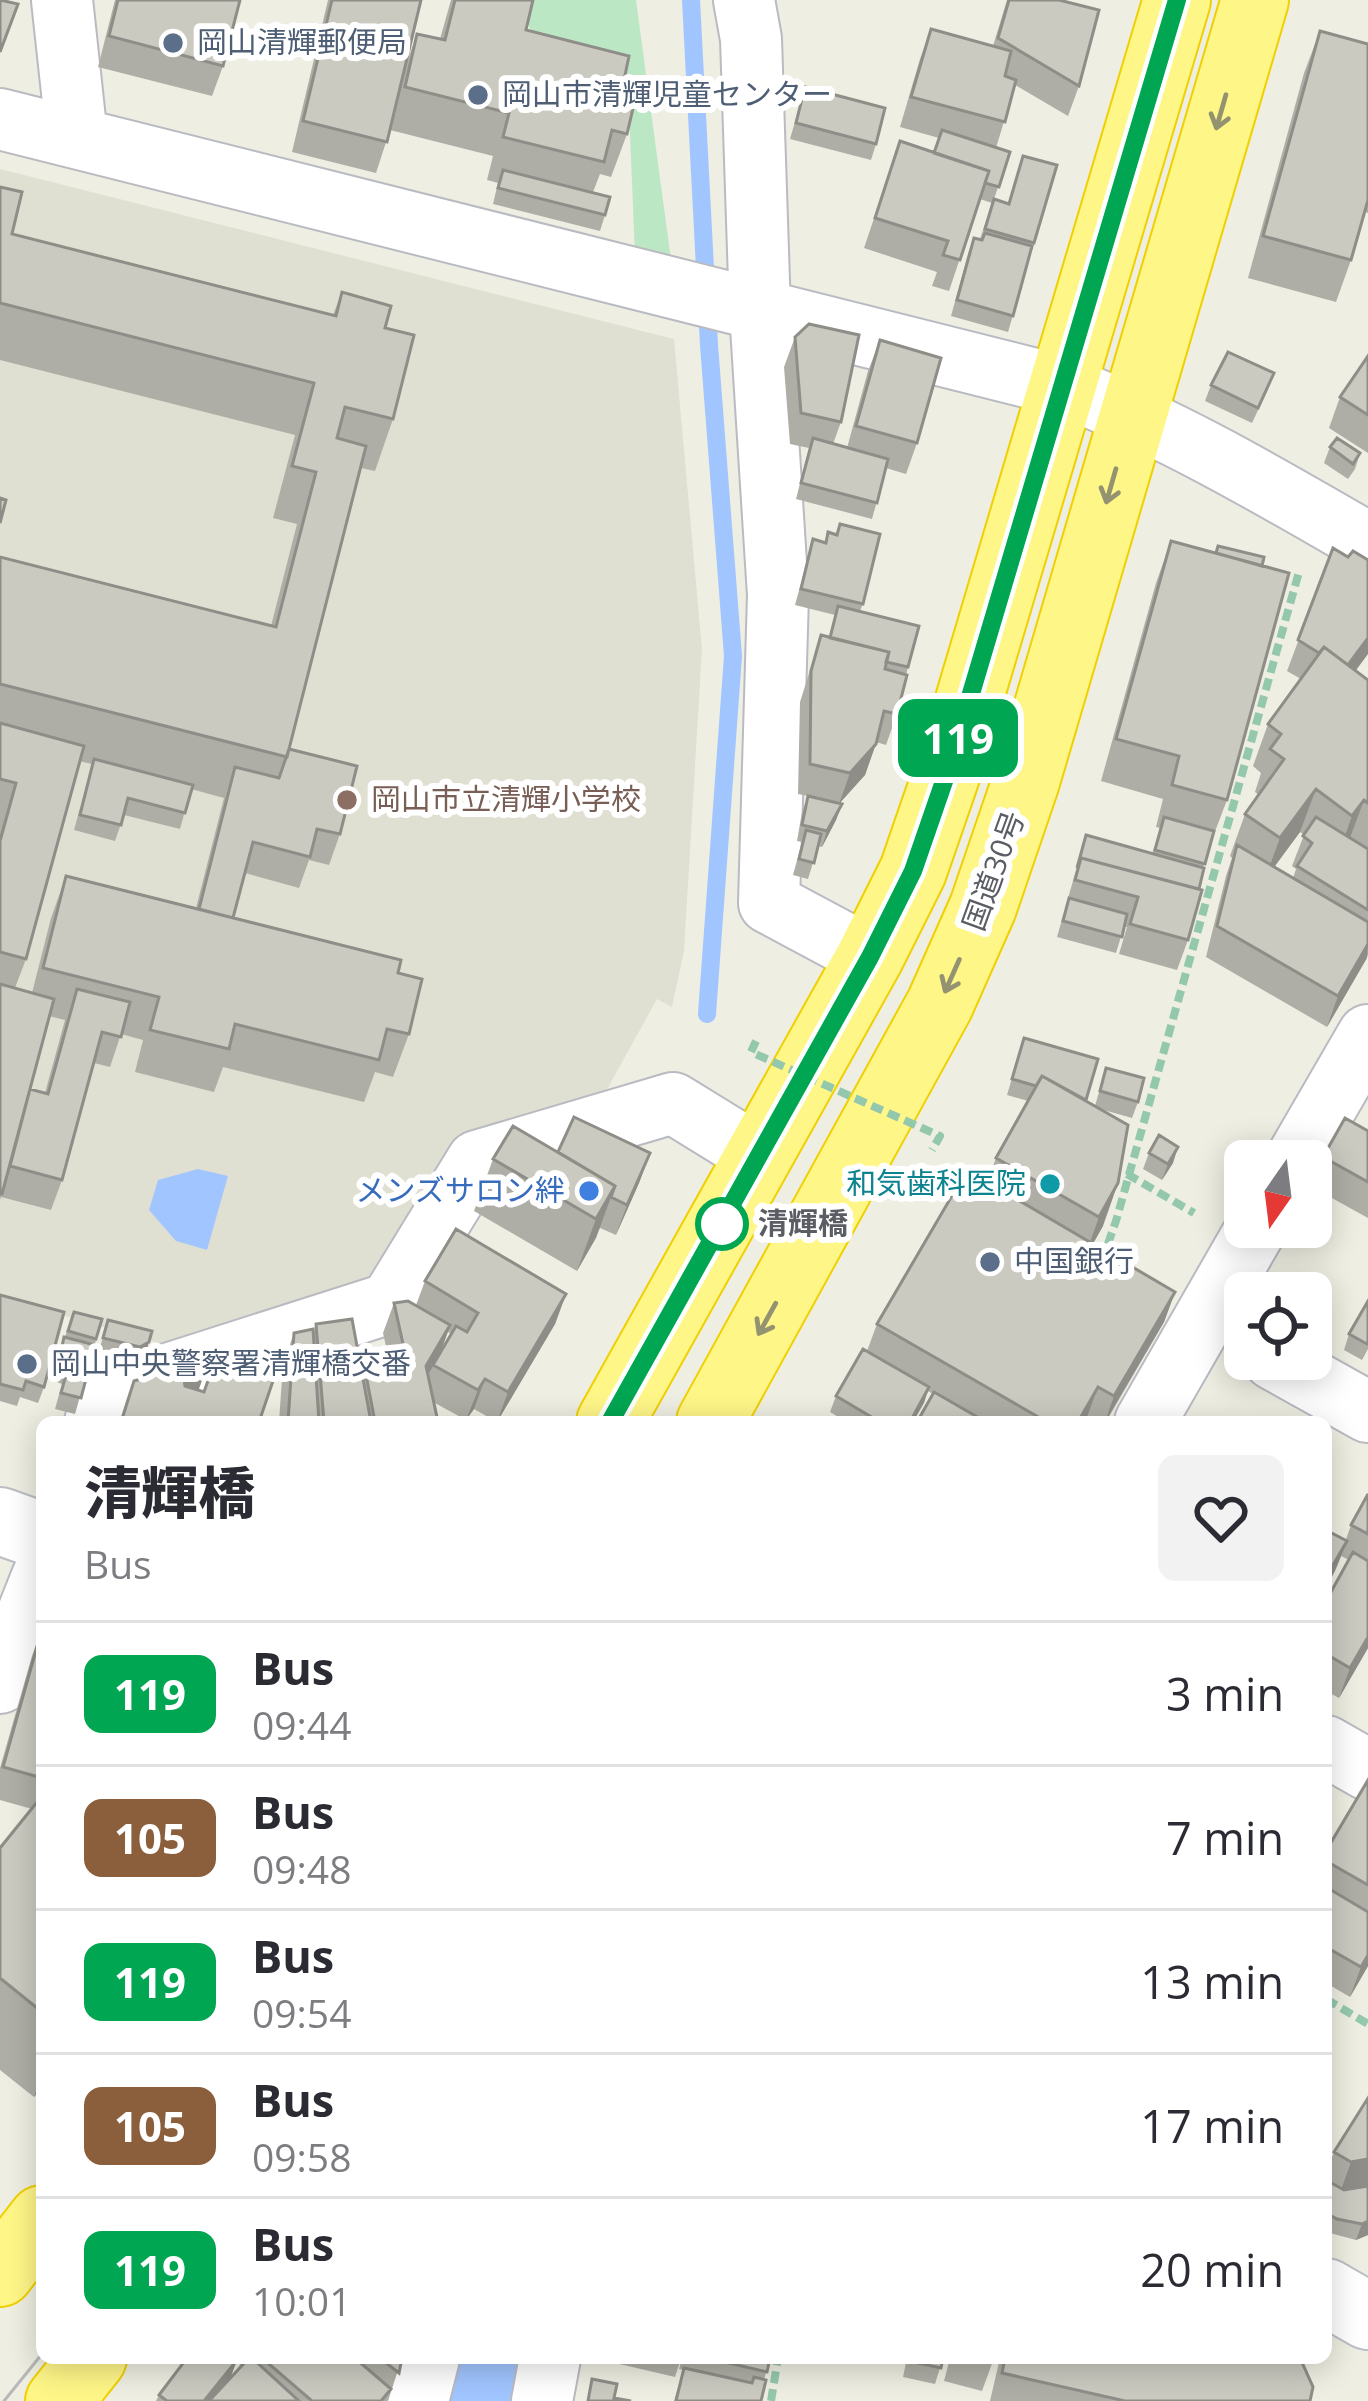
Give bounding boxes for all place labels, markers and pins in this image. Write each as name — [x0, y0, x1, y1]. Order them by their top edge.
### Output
place label: 岡山清輝郵便局 — [197, 21, 407, 62]
marker: 岡山清輝郵便局 — [160, 30, 186, 56]
place label: 岡山市清輝児童センター — [502, 73, 832, 114]
marker: 岡山市清輝児童センター — [465, 82, 491, 108]
place label: 岡山市立清輝小学校 — [371, 778, 641, 819]
marker: 岡山市立清輝小学校 — [334, 787, 360, 813]
place label: 和気歯科医院 — [846, 1162, 1026, 1203]
place label: メンズサロン絆 — [356, 1169, 565, 1210]
marker: 和気歯科医院 — [1037, 1171, 1063, 1197]
marker: メンズサロン絆 — [576, 1178, 602, 1204]
marker: 清輝橋 — [697, 1199, 747, 1249]
place label: 清輝橋 — [758, 1202, 848, 1243]
place label: 中国銀行 — [1014, 1240, 1134, 1281]
marker: 中国銀行 — [977, 1249, 1003, 1275]
place label: 岡山中央警察署清輝橋交番 — [51, 1342, 411, 1383]
marker: 岡山中央警察署清輝橋交番 — [14, 1351, 40, 1377]

